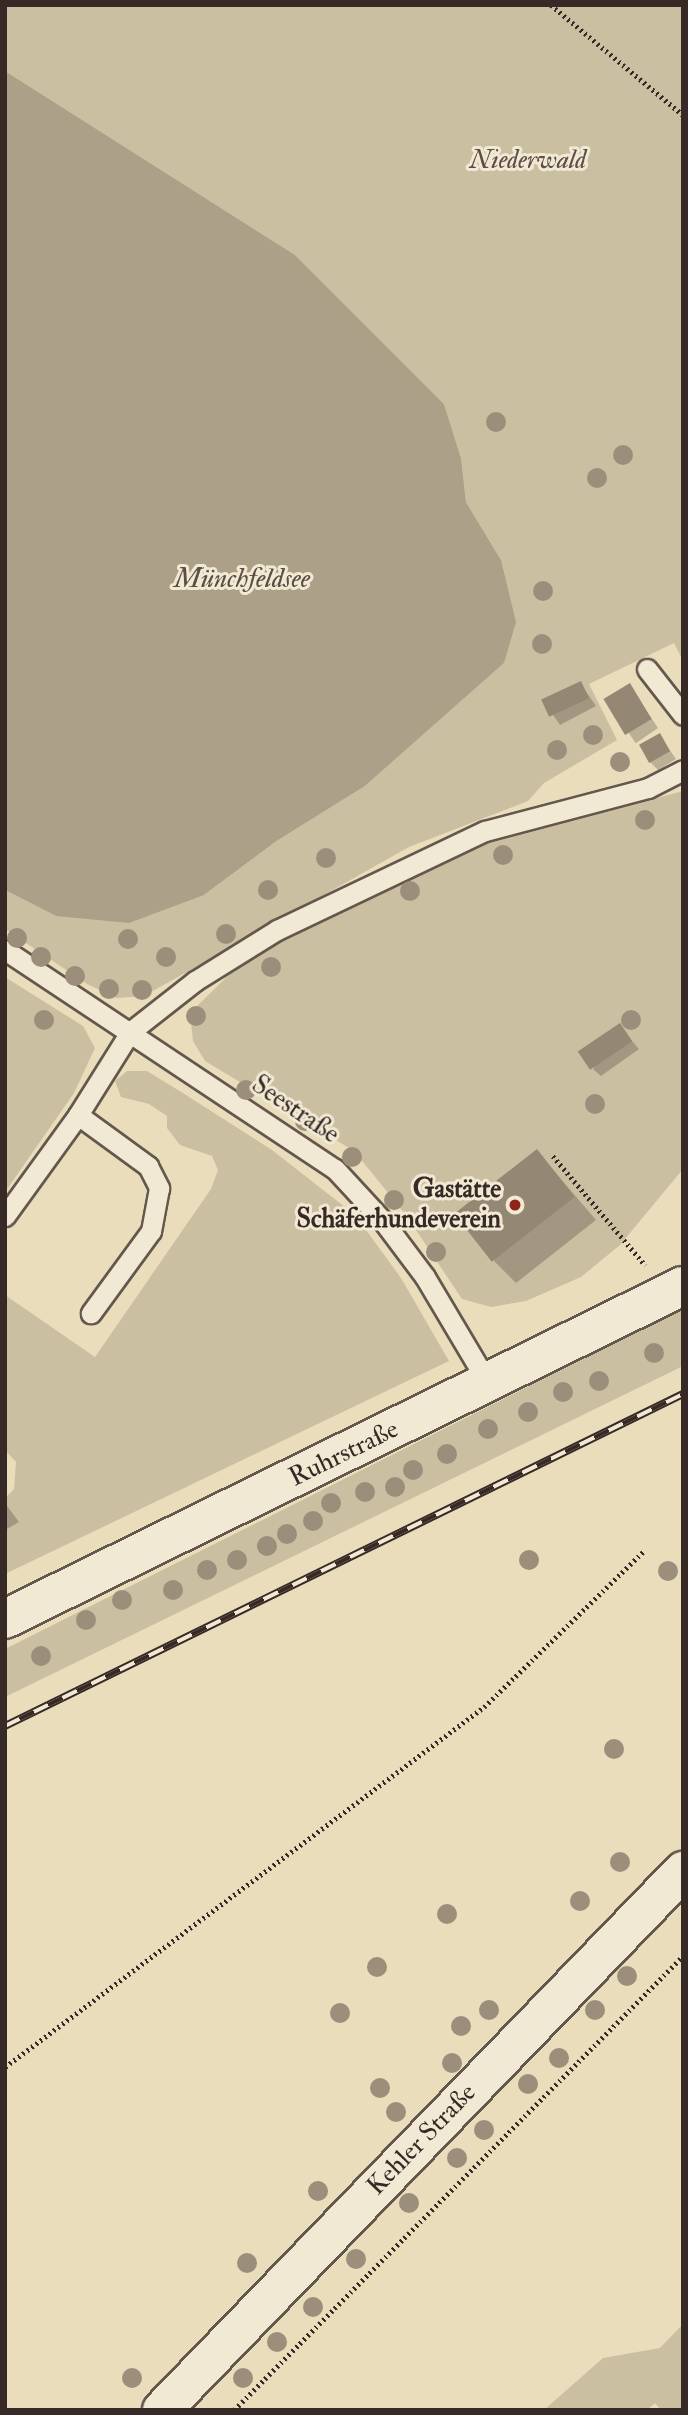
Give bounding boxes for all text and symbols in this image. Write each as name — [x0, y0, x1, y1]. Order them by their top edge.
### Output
park label: Niederwald — [470, 145, 586, 177]
water label: Münchfeldsee — [174, 562, 310, 596]
street label: Seestraße — [245, 1069, 345, 1151]
place label: Gastätte Schäferhundeverein — [296, 1174, 501, 1236]
marker: Gastätte Schäferhundeverein — [507, 1197, 523, 1213]
street label: Ruhrstraße — [284, 1414, 404, 1494]
street label: Kehler Straße — [361, 2078, 483, 2202]

